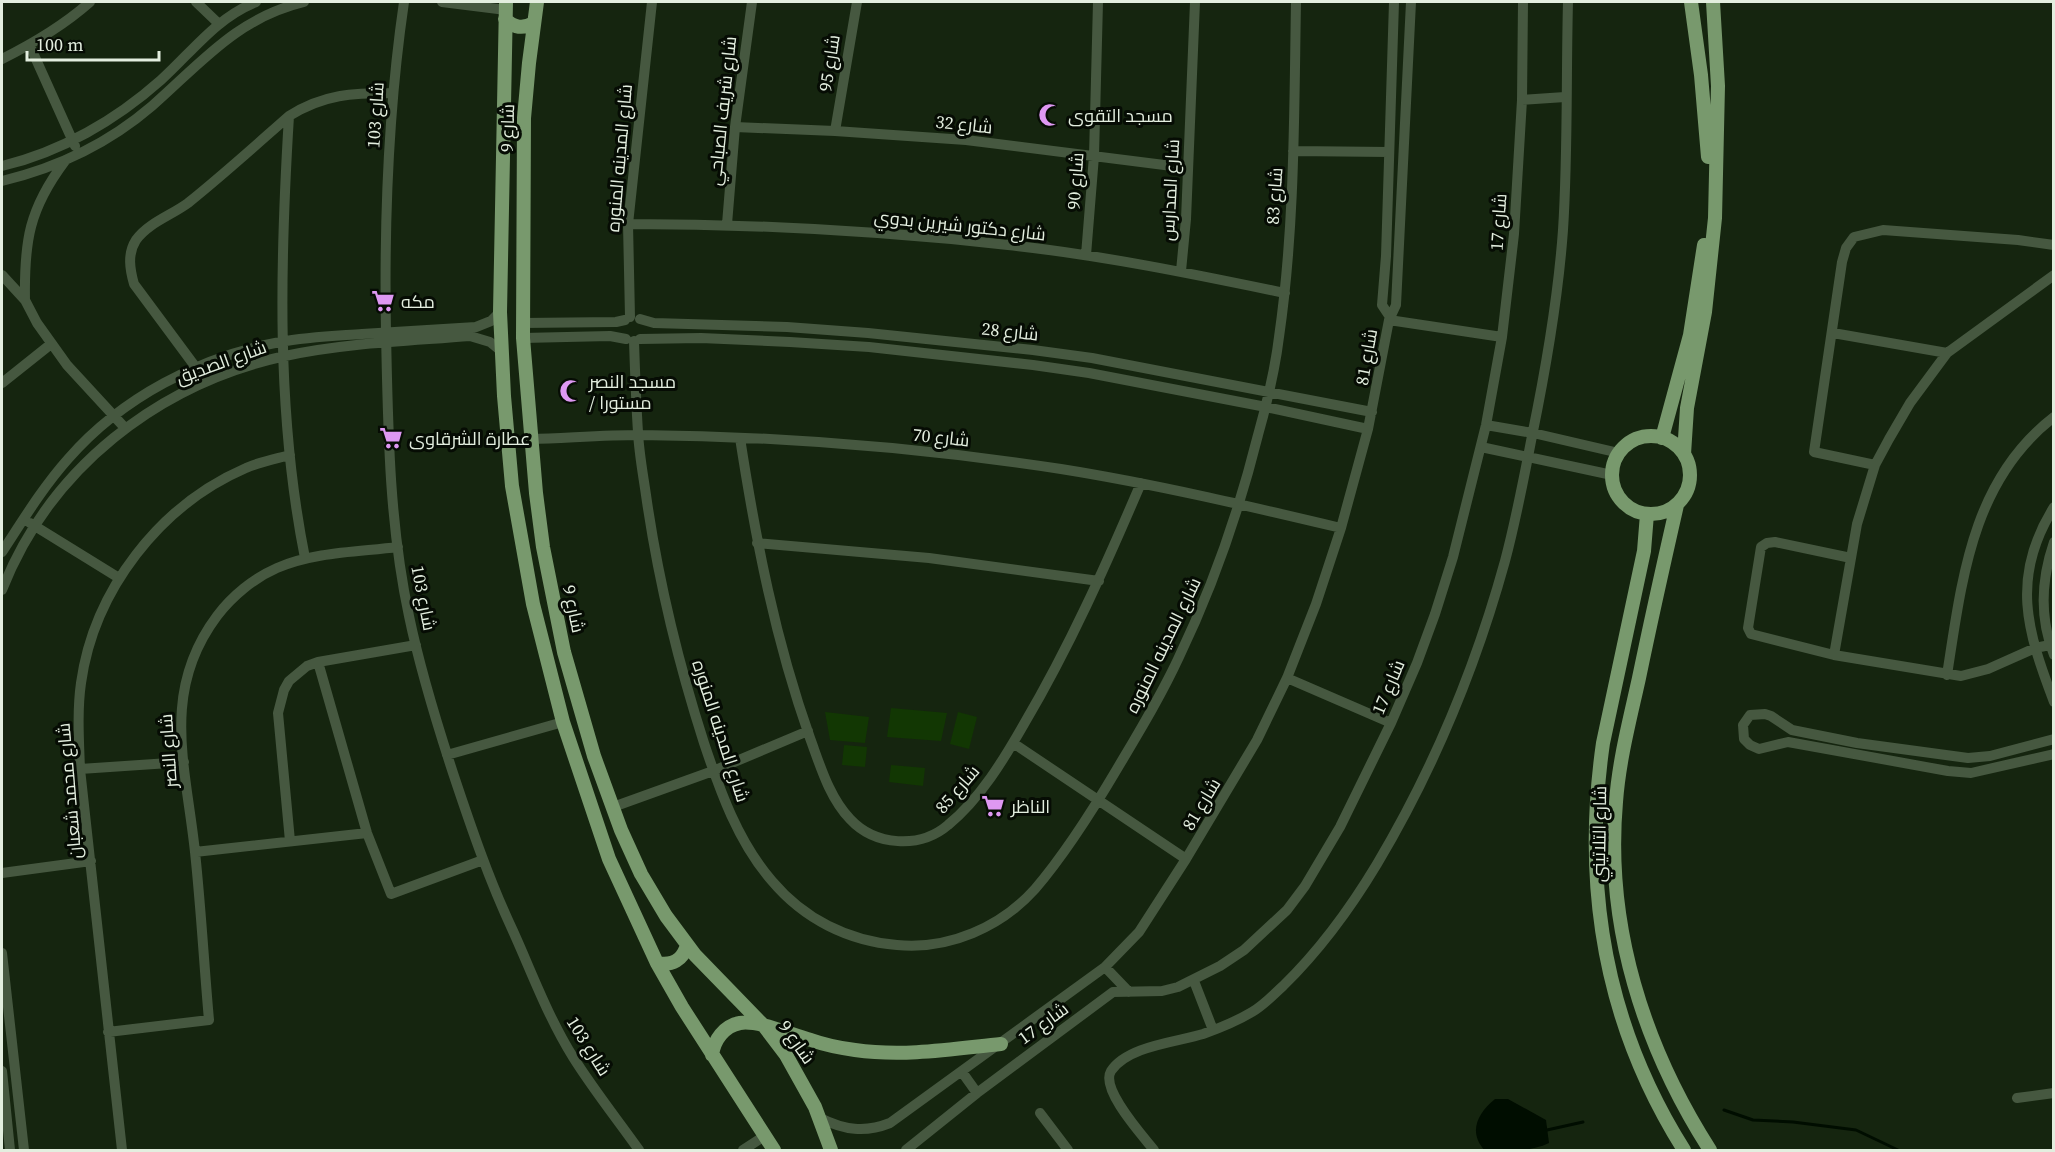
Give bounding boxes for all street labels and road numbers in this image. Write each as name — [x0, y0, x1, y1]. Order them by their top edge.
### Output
street label: شارع 95 — [812, 33, 846, 93]
street label: شارع شريف الصباحي — [702, 35, 744, 187]
street label: شارع 103 — [360, 81, 390, 149]
street label: شارع المدينه المنوره — [600, 83, 638, 233]
street label: شارع 9 — [494, 104, 520, 152]
street label: شارع 32 — [934, 109, 994, 139]
street label: شارع المدارس — [1155, 138, 1185, 242]
street label: شارع 90 — [1061, 152, 1089, 210]
street label: شارع 83 — [1260, 167, 1288, 225]
street label: شارع 17 — [1484, 193, 1512, 251]
street label: شارع دكتور شيرين بدوي — [873, 204, 1047, 248]
street label: شارع 28 — [980, 316, 1040, 346]
street label: شارع 81 — [1349, 327, 1383, 387]
street label: شارع الصديق — [172, 334, 270, 390]
street label: شارع 70 — [911, 422, 971, 452]
street label: شارع 103 — [405, 563, 443, 633]
street label: شارع المدينه المنوره — [1119, 573, 1207, 717]
street label: شارع 9 — [557, 583, 591, 635]
street label: شارع 17 — [1365, 656, 1411, 718]
street label: شارع المدينه المنوره — [686, 657, 756, 805]
street label: شارع النصر — [153, 713, 183, 790]
street label: شارع محمد شعبان — [51, 722, 87, 860]
street label: شارع 85 — [929, 759, 985, 819]
street label: شارع 81 — [1176, 773, 1226, 835]
street label: شارع التلاتيني — [1586, 786, 1614, 882]
street label: شارع 17 — [1013, 996, 1073, 1050]
street label: شارع 103 — [561, 1011, 617, 1081]
street label: شارع 9 — [773, 1015, 821, 1069]

